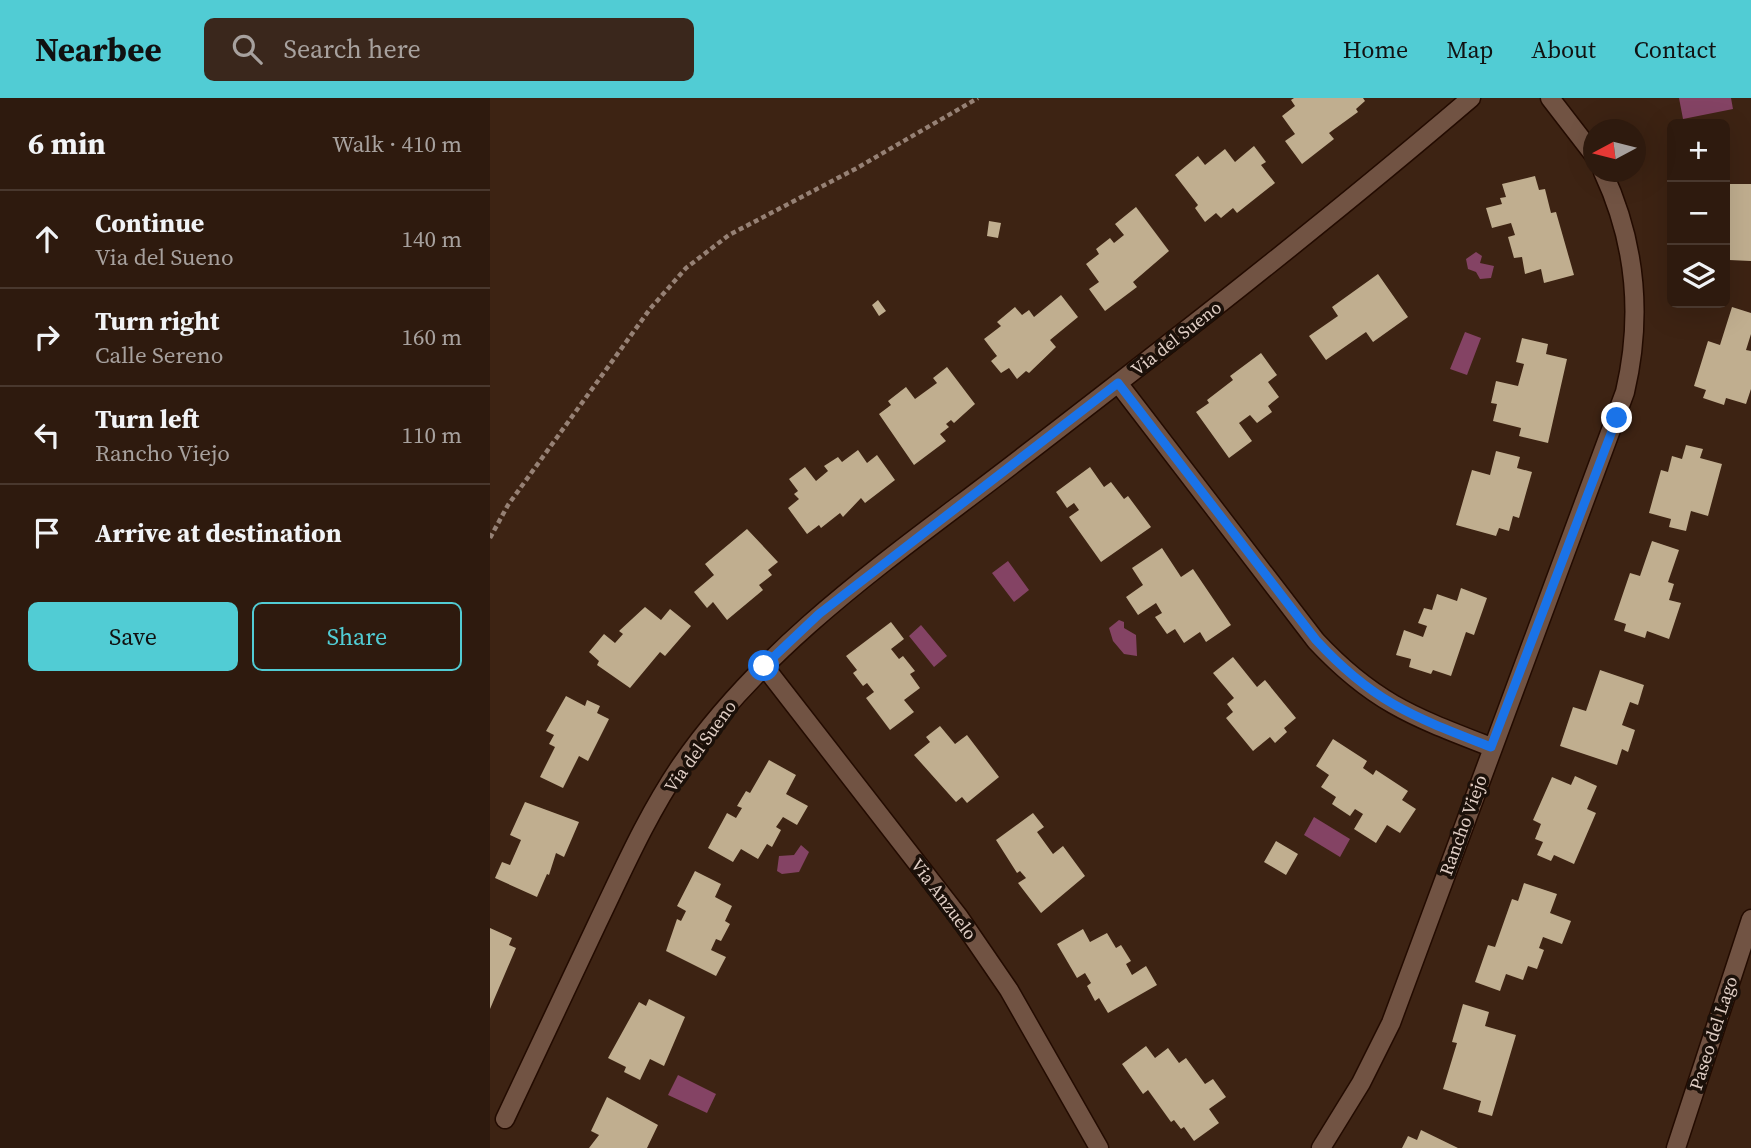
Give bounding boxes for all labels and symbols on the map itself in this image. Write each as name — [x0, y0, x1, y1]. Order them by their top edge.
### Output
north arrow — [1583, 119, 1646, 182]
street label: Via del Sueno — [1126, 295, 1226, 381]
route end — [1601, 402, 1632, 433]
route start — [748, 650, 779, 681]
street label: Via del Sueno — [658, 695, 742, 797]
street label: Rancho Viejo — [1433, 771, 1493, 879]
street label: Via Anzuelo — [905, 853, 983, 945]
street label: Paseo del Lago — [1683, 973, 1743, 1093]

